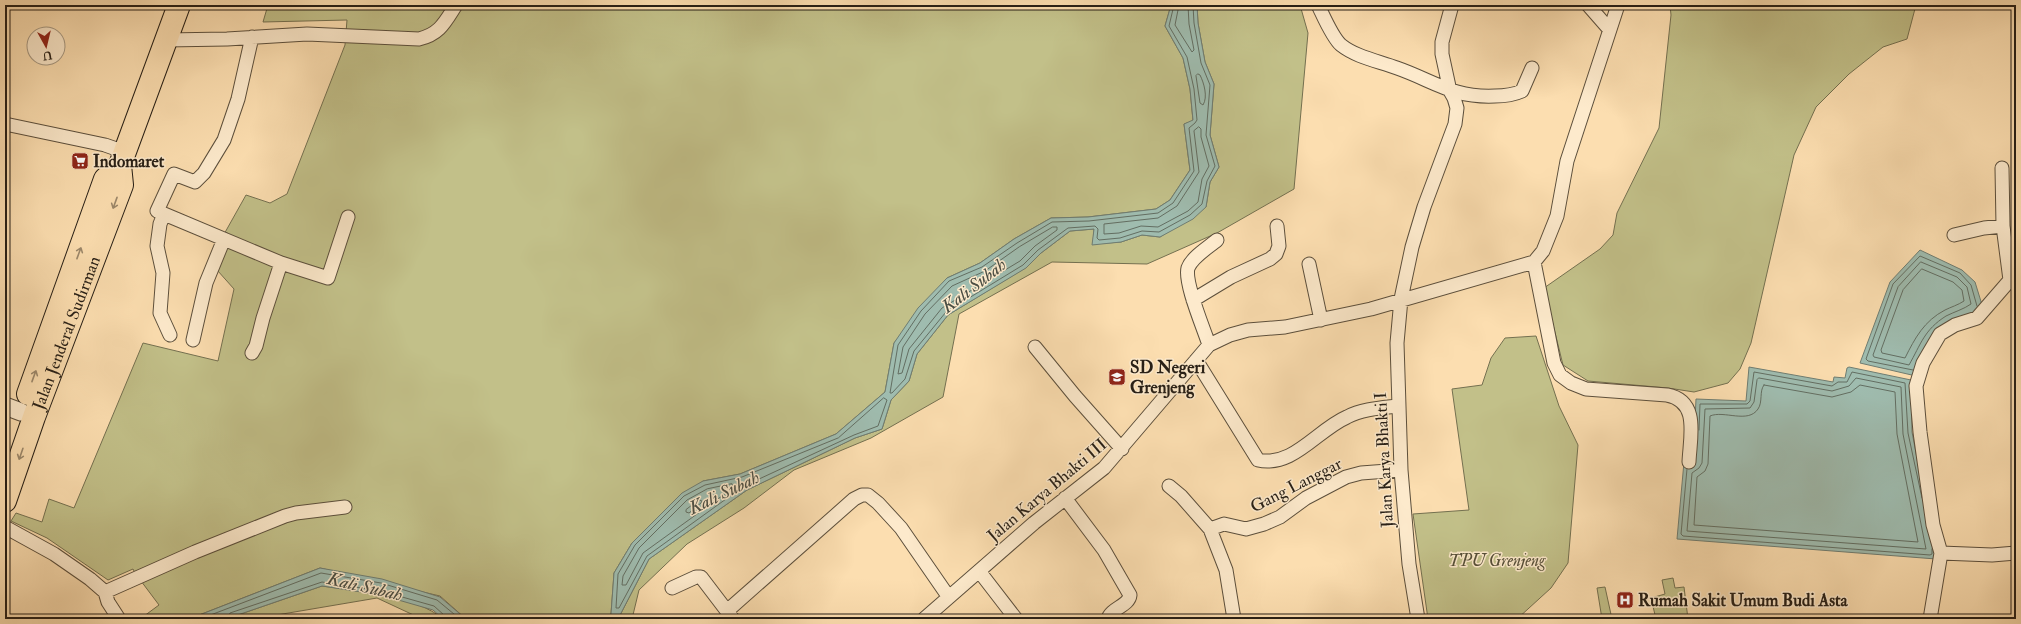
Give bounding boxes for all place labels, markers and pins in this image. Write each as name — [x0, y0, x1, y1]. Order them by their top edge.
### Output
supermarket icon: Indomaret — [70, 151, 90, 171]
place label: Indomaret — [93, 151, 165, 172]
place label: SD Negeri Grenjeng — [1130, 357, 1206, 399]
school or university icon: SD Negeri Grenjeng — [1107, 367, 1127, 387]
hospital icon: Rumah Sakit Umum Budi Asta — [1615, 590, 1635, 610]
place label: Rumah Sakit Umum Budi Asta — [1638, 590, 1849, 611]

